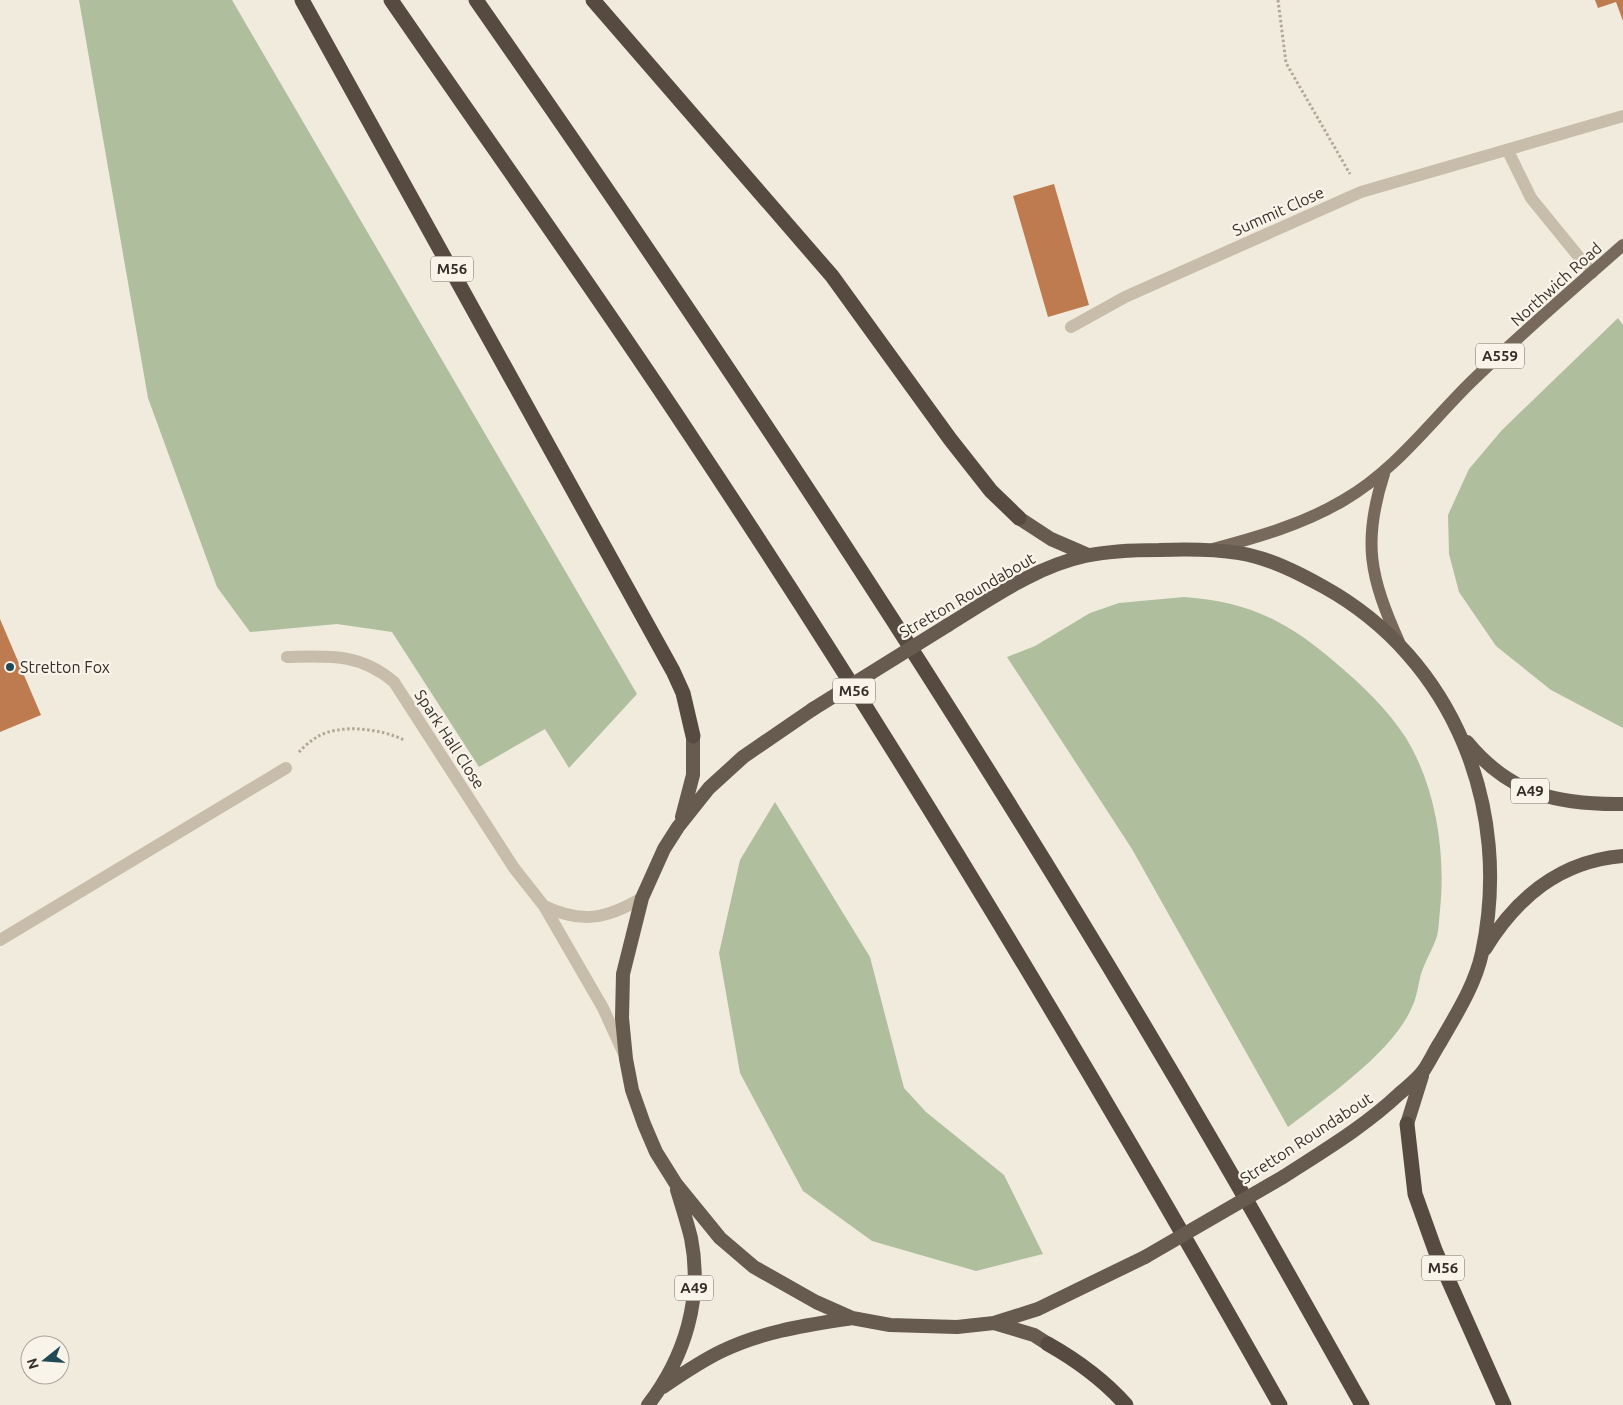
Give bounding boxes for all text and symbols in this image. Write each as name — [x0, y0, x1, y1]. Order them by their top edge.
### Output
street label: Summit Close — [1230, 183, 1326, 239]
street label: Northwich Road — [1507, 239, 1605, 329]
road number: M56 — [431, 256, 473, 282]
road number: A559 — [1476, 344, 1524, 368]
street label: Stretton Roundabout — [896, 548, 1039, 641]
place label: Stretton Fox — [20, 658, 110, 676]
marker: Stretton Fox — [4, 661, 16, 673]
road number: M56 — [833, 678, 875, 704]
street label: Spark Hall Close — [411, 686, 489, 792]
road number: A49 — [1511, 778, 1549, 804]
street label: Stretton Roundabout — [1237, 1088, 1376, 1187]
road number: M56 — [1422, 1256, 1464, 1280]
road number: A49 — [675, 1276, 713, 1300]
north arrow — [20, 1335, 70, 1385]
text: N — [23, 1356, 42, 1371]

